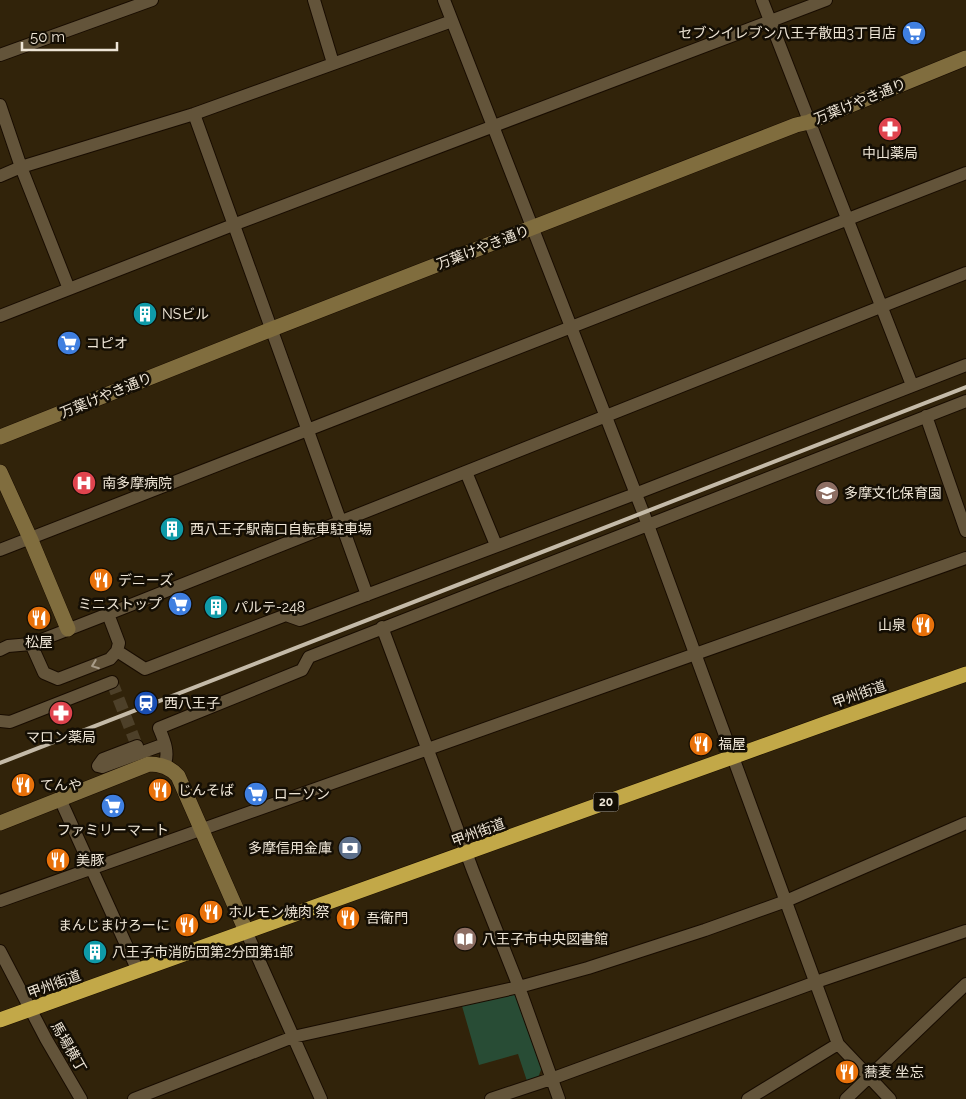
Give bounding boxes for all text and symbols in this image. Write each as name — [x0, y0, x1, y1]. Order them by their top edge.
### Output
scale bar — [22, 20, 118, 52]
supermarket icon: セブンイレブン八王子散田3丁目店 — [901, 20, 927, 46]
place label: セブンイレブン八王子散田3丁目店 — [679, 25, 896, 41]
text: 50 m — [30, 28, 65, 46]
street label: 万葉けやき通り — [812, 75, 908, 127]
pharmacy icon: 中山薬局 — [877, 116, 903, 142]
place label: 中山薬局 — [862, 145, 918, 161]
street label: 万葉けやき通り — [434, 222, 532, 272]
building icon: NSビル — [132, 301, 158, 327]
place label: NSビル — [162, 306, 209, 322]
supermarket icon: コピオ — [56, 330, 82, 356]
place label: コピオ — [86, 335, 128, 351]
street label: 万葉けやき通り — [58, 369, 154, 421]
hospital icon: 南多摩病院 — [71, 470, 97, 496]
place label: 南多摩病院 — [102, 475, 172, 491]
school or university icon: 多摩文化保育園 — [814, 480, 840, 506]
place label: 多摩文化保育園 — [844, 485, 942, 501]
building icon: 西八王子駅南口自転車駐車場 — [159, 516, 185, 542]
place label: 西八王子駅南口自転車駐車場 — [190, 521, 372, 537]
restaurant icon: デニーズ — [88, 567, 114, 593]
place label: デニーズ — [118, 572, 173, 588]
supermarket icon: ミニストップ — [167, 591, 193, 617]
building icon: パルテ-248 — [203, 594, 229, 620]
place label: ミニストップ — [78, 596, 162, 612]
place label: パルテ-248 — [234, 599, 305, 615]
restaurant icon: 松屋 — [26, 605, 52, 631]
restaurant icon: 山泉 — [910, 612, 936, 638]
place label: 山泉 — [878, 617, 906, 633]
place label: 松屋 — [25, 634, 53, 650]
one-way arrow — [91, 659, 99, 669]
street label: 甲州街道 — [830, 677, 888, 711]
station icon: 西八王子 — [133, 690, 159, 716]
place label: 西八王子 — [164, 695, 220, 711]
pharmacy icon: マロン薬局 — [48, 700, 74, 726]
place label: マロン薬局 — [26, 729, 96, 745]
restaurant icon: 福屋 — [688, 731, 714, 757]
place label: 福屋 — [718, 736, 746, 752]
restaurant icon: てんや — [10, 772, 36, 798]
place label: てんや — [40, 777, 82, 793]
restaurant icon: じんそば — [147, 777, 173, 803]
supermarket icon: ローソン — [243, 781, 269, 807]
place label: じんそば — [178, 782, 234, 798]
place label: ローソン — [274, 786, 330, 802]
road number: 20 — [594, 792, 618, 812]
supermarket icon: ファミリーマート — [100, 793, 126, 819]
street label: 甲州街道 — [449, 815, 507, 849]
place label: ファミリーマート — [57, 822, 169, 838]
bank icon: 多摩信用金庫 — [337, 835, 363, 861]
place label: 多摩信用金庫 — [248, 840, 332, 856]
restaurant icon: 美豚 — [45, 847, 71, 873]
place label: 美豚 — [76, 852, 105, 868]
restaurant icon: ホルモン焼肉 祭 — [198, 899, 224, 925]
place label: ホルモン焼肉 祭 — [228, 904, 330, 920]
restaurant icon: 吾衛門 — [335, 905, 361, 931]
place label: 吾衛門 — [366, 910, 408, 926]
restaurant icon: まんじまけろーに — [174, 912, 200, 938]
place label: まんじまけろーに — [58, 917, 170, 933]
library icon: 八王子市中央図書館 — [452, 926, 478, 952]
place label: 八王子市中央図書館 — [482, 931, 608, 947]
building icon: 八王子市消防団第2分団第1部 — [82, 939, 108, 965]
place label: 八王子市消防団第2分団第1部 — [112, 944, 293, 960]
street label: 甲州街道 — [25, 967, 83, 1001]
street label: 馬場横丁 — [48, 1019, 90, 1075]
restaurant icon: 蕎麦 坐忘 — [834, 1059, 860, 1085]
place label: 蕎麦 坐忘 — [864, 1064, 924, 1080]

